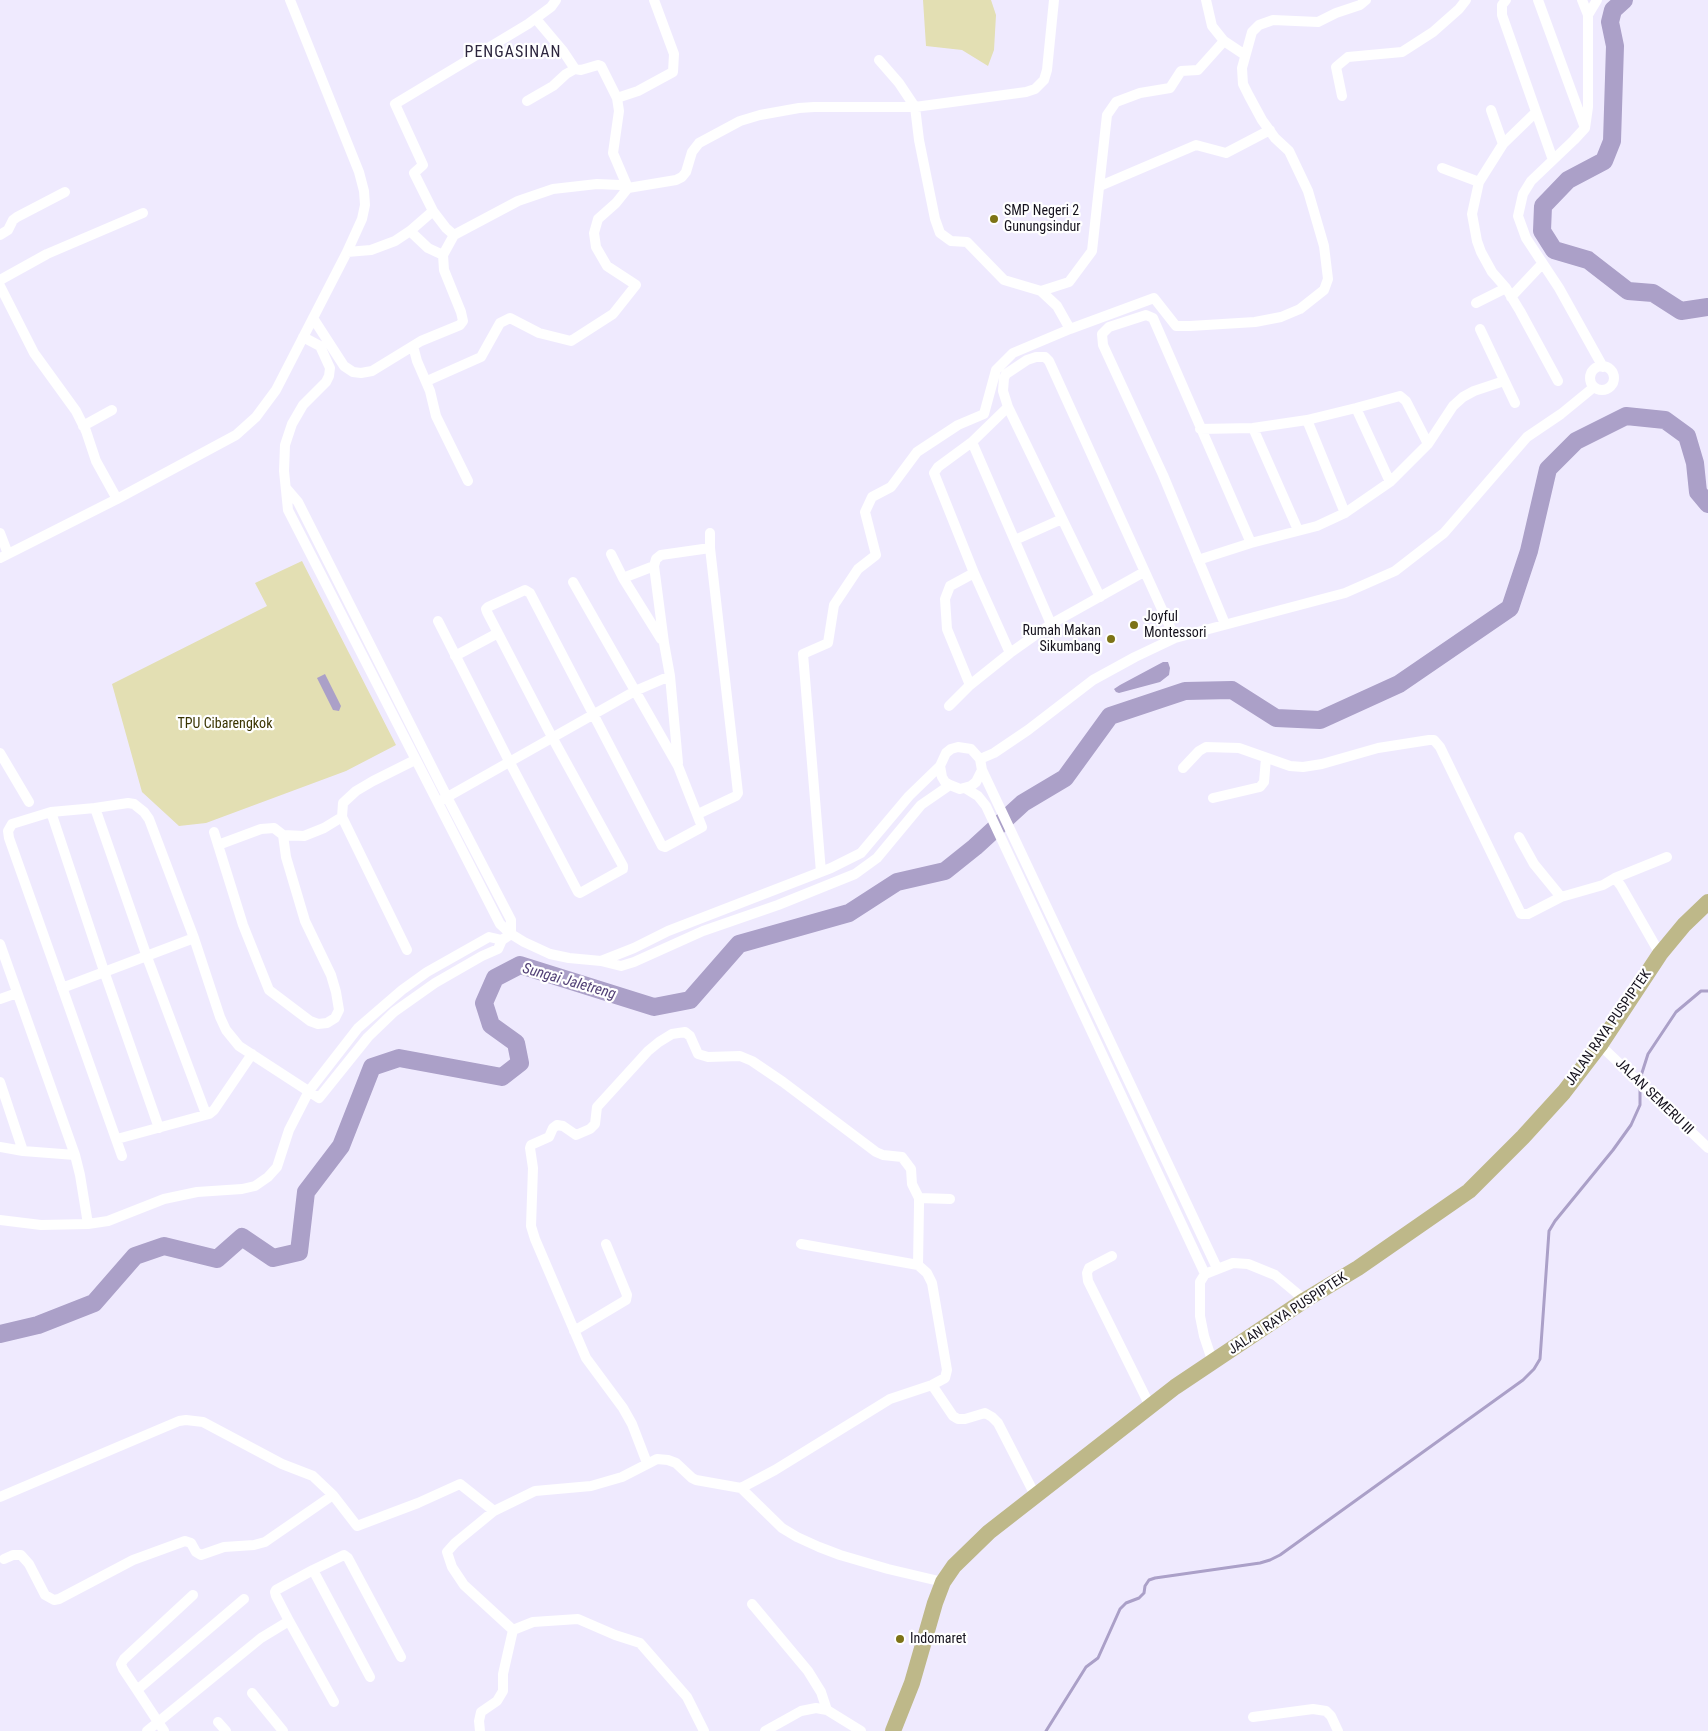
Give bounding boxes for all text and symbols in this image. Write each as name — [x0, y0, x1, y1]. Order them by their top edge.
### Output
district label: PENGASINAN — [463, 43, 563, 63]
place label: SMP Negeri 2 Gunungsindur — [1004, 203, 1081, 236]
marker: SMP Negeri 2 Gunungsindur — [988, 213, 1000, 225]
place label: Joyful Montessori — [1144, 609, 1206, 642]
marker: Joyful Montessori — [1128, 619, 1140, 631]
place label: Rumah Makan Sikumbang — [1023, 623, 1101, 656]
marker: Rumah Makan Sikumbang — [1105, 633, 1117, 645]
park label: TPU Cibarengkok — [178, 716, 272, 732]
water label: Sungai Jaletreng — [520, 960, 618, 1004]
street label: JALAN RAYA PUSPIPTEK — [1563, 967, 1655, 1089]
street label: JALAN SEMERU III — [1611, 1055, 1697, 1139]
street label: JALAN RAYA PUSPIPTEK — [1226, 1269, 1350, 1359]
place label: Indomaret — [910, 1631, 966, 1647]
marker: Indomaret — [894, 1633, 906, 1645]

